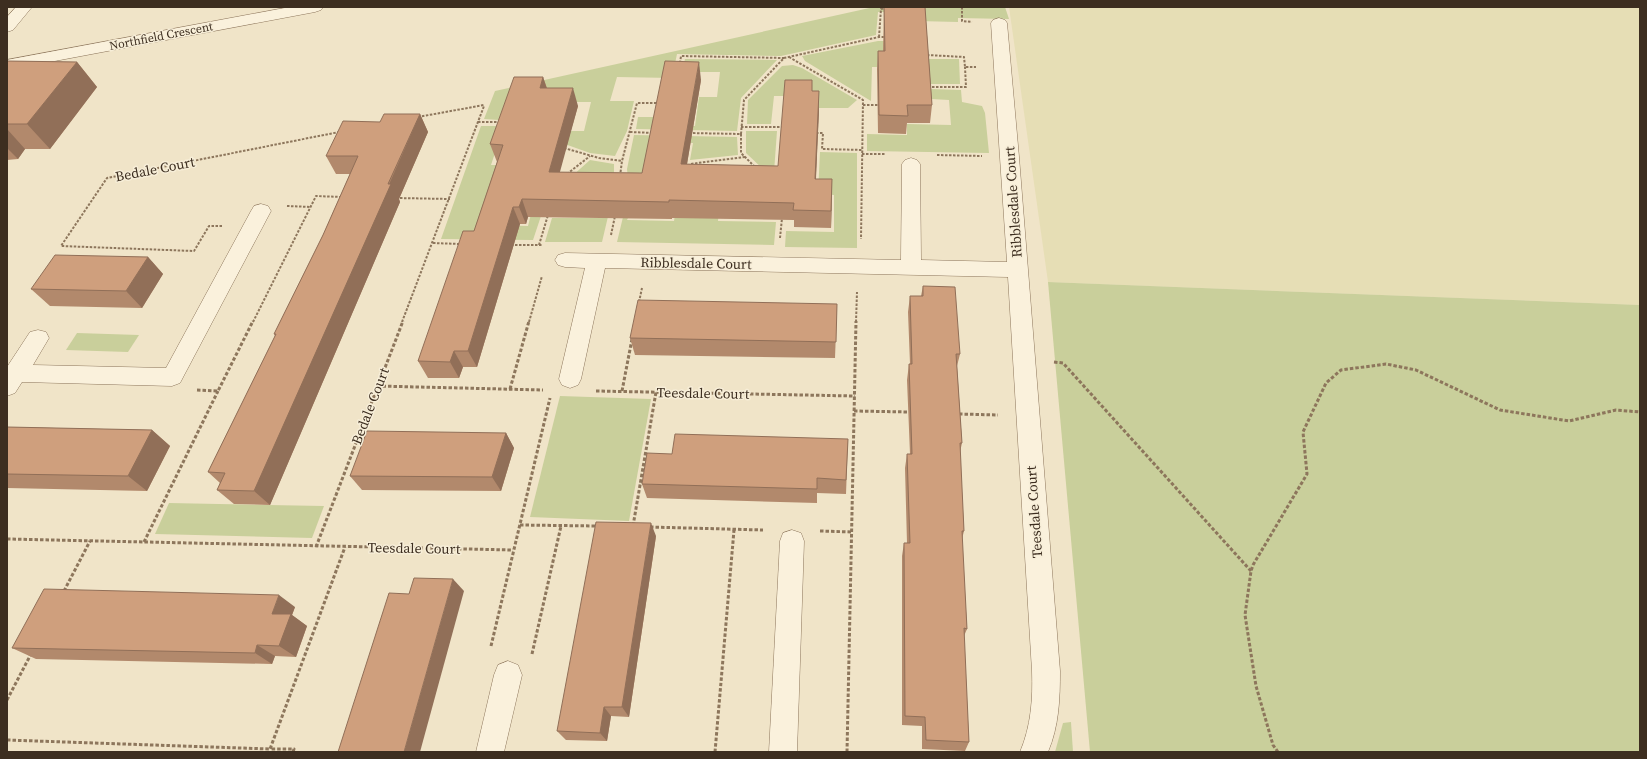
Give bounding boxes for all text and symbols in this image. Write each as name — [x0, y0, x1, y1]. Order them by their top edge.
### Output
street label: Northfield Crescent — [108, 18, 214, 54]
street label: Ribblesdale Court — [999, 145, 1027, 258]
street label: Bedale Court — [113, 151, 197, 187]
street label: Ribblesdale Court — [640, 252, 752, 274]
street label: Bedale Court — [346, 364, 394, 447]
street label: Teesdale Court — [657, 382, 750, 404]
street label: Teesdale Court — [1021, 465, 1047, 559]
street label: Teesdale Court — [368, 537, 461, 559]

